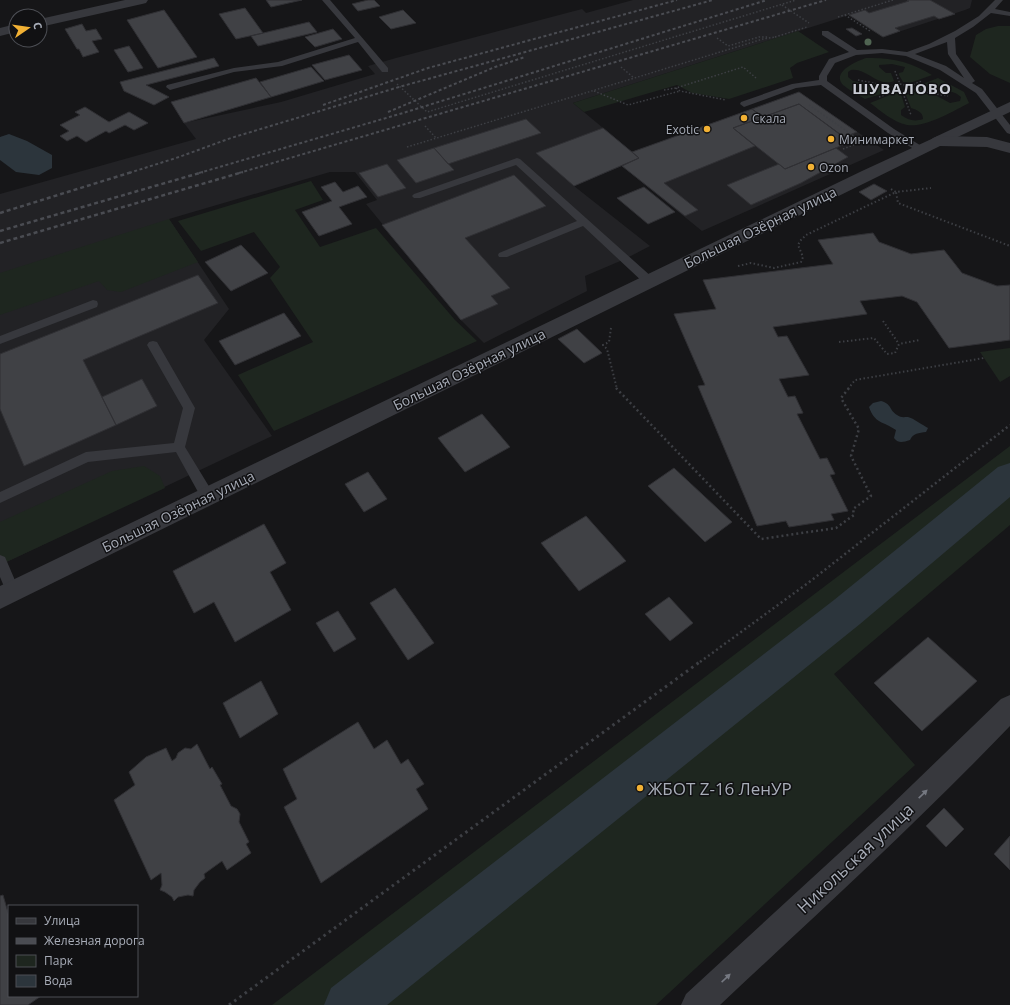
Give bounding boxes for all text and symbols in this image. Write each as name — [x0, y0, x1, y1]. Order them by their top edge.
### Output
north arrow — [8, 8, 48, 48]
text: С — [30, 21, 46, 31]
district label: ШУВАЛОВО — [852, 78, 952, 98]
place label: Скала — [752, 110, 786, 127]
marker: Скала — [739, 113, 749, 123]
place label: Exotic — [666, 121, 699, 138]
marker: Exotic — [702, 124, 712, 134]
place label: Минимаркет — [839, 131, 914, 148]
marker: Минимаркет — [826, 134, 836, 144]
place label: Ozon — [819, 159, 849, 176]
marker: Ozon — [806, 162, 816, 172]
street label: Большая Озёрная улица — [681, 182, 839, 272]
street label: Большая Озёрная улица — [390, 324, 548, 414]
street label: Большая Озёрная улица — [99, 466, 257, 556]
place label: ЖБОТ Z-16 ЛенУР — [648, 777, 792, 800]
marker: ЖБОТ Z-16 ЛенУР — [635, 783, 645, 793]
one-way arrow — [918, 790, 928, 799]
street label: Никольская улица — [792, 798, 918, 918]
legend — [8, 905, 138, 997]
text: Улица — [44, 912, 80, 929]
text: Железная дорога — [44, 932, 145, 949]
text: Парк — [44, 952, 74, 969]
text: Вода — [44, 972, 73, 989]
one-way arrow — [720, 974, 731, 983]

